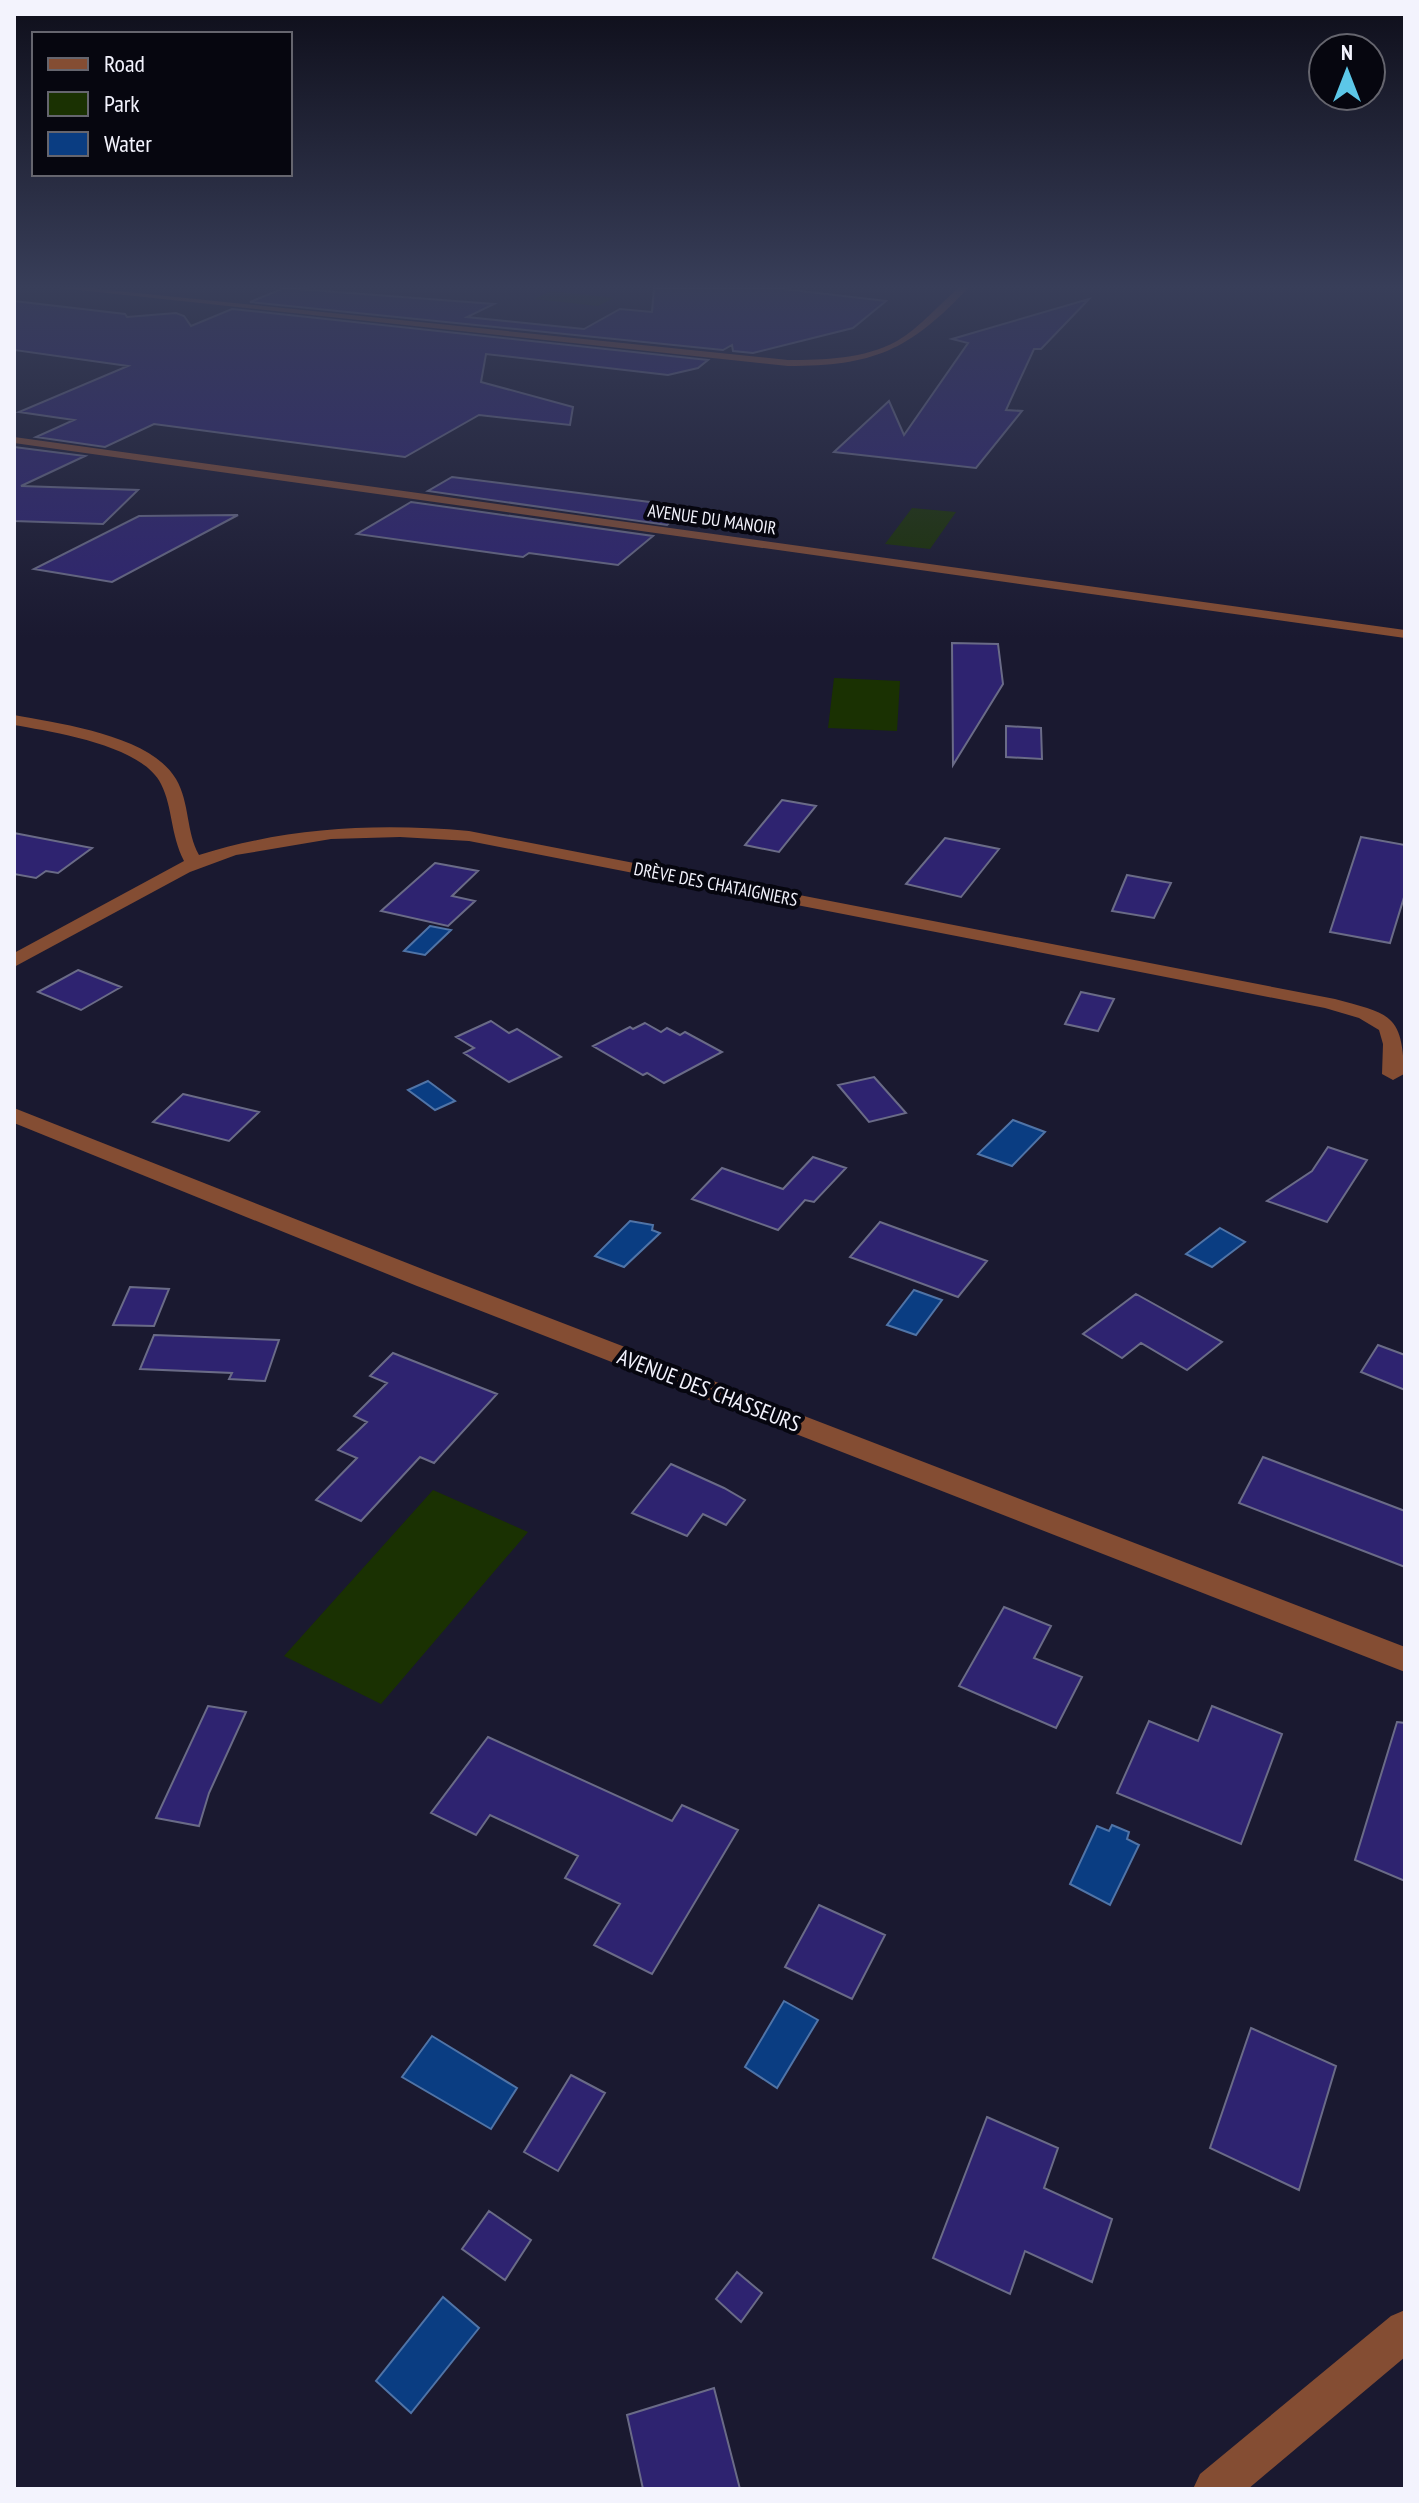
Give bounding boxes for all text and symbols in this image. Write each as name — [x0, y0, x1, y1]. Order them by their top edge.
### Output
legend — [32, 32, 292, 176]
north arrow — [1307, 32, 1387, 112]
text: N — [1341, 38, 1353, 66]
text: Road — [104, 48, 145, 79]
text: Park — [104, 88, 140, 119]
text: Water — [104, 128, 152, 159]
street label: AVENUE DU MANOIR — [646, 499, 778, 539]
street label: DRÈVE DES CHATAIGNIERS — [632, 857, 800, 911]
street label: AVENUE DES CHASSEURS — [614, 1342, 804, 1438]

